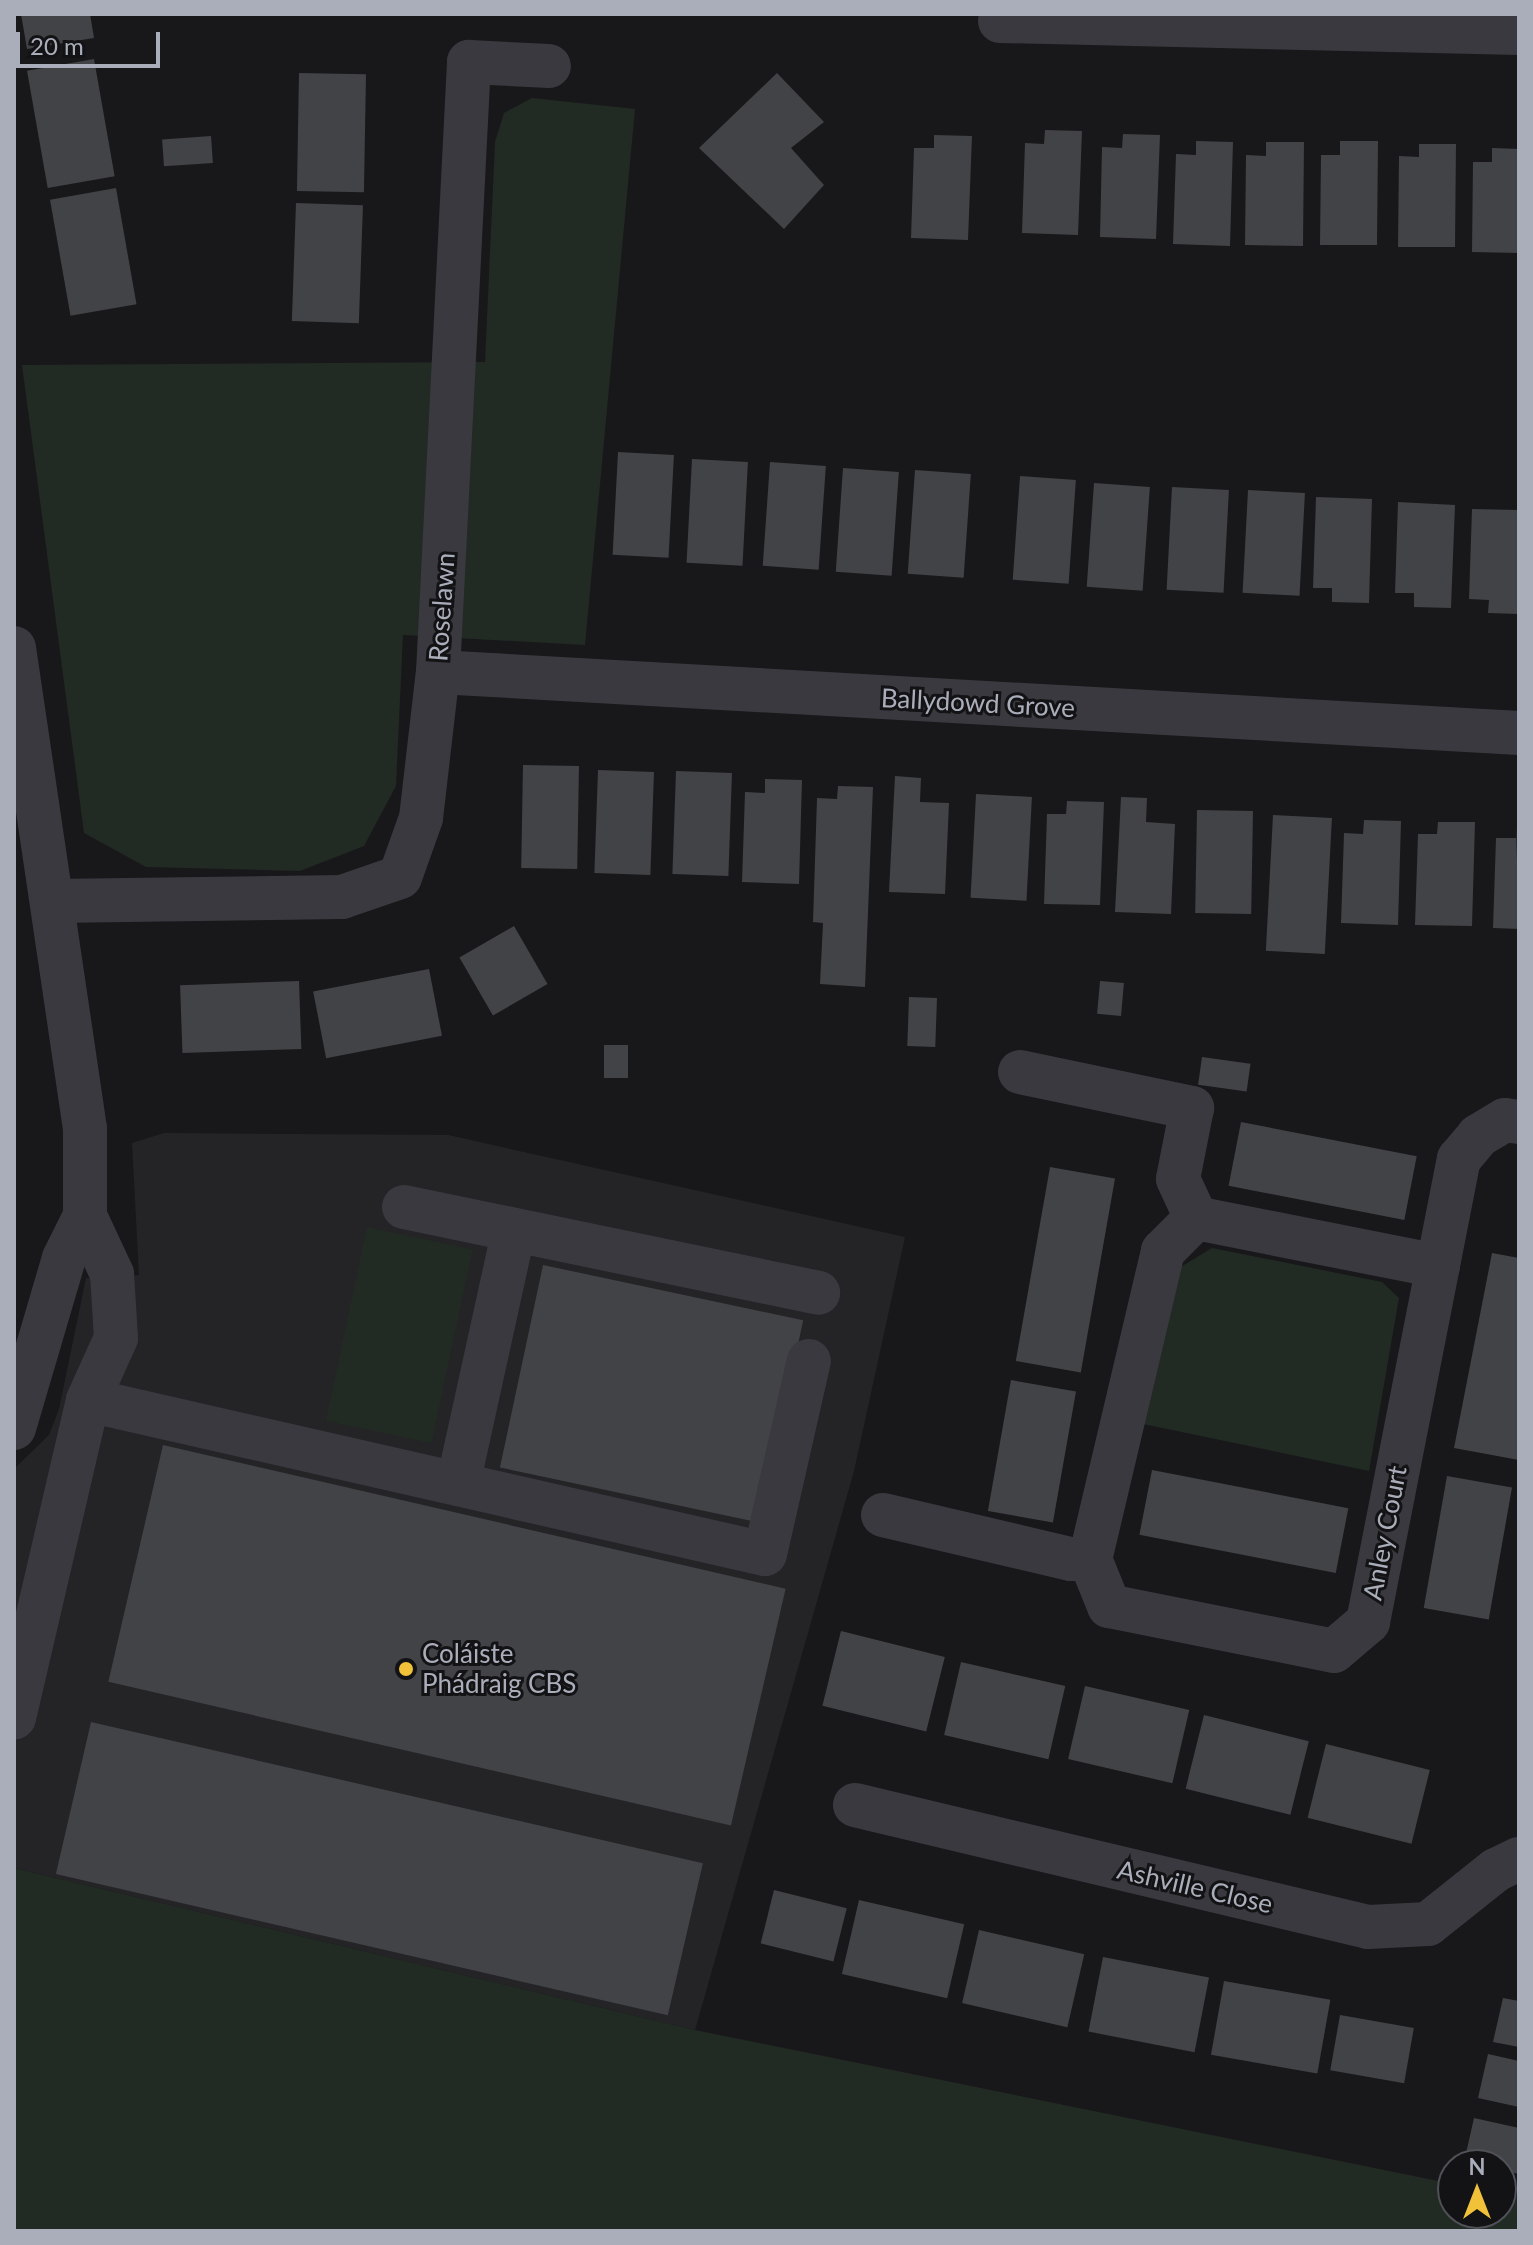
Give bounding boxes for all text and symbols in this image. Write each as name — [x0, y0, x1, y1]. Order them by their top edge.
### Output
scale bar — [20, 16, 164, 66]
text: 20 m — [30, 31, 84, 60]
street label: Roselawn — [423, 552, 461, 662]
street label: Ballydowd Grove — [880, 682, 1076, 724]
street label: Anley Court — [1357, 1463, 1413, 1603]
place label: Coláiste Phádraig CBS — [422, 1638, 576, 1700]
marker: Coláiste Phádraig CBS — [397, 1660, 415, 1678]
street label: Ashville Close — [1114, 1854, 1276, 1920]
north arrow — [1437, 2149, 1517, 2229]
text: N — [1469, 2153, 1485, 2180]

